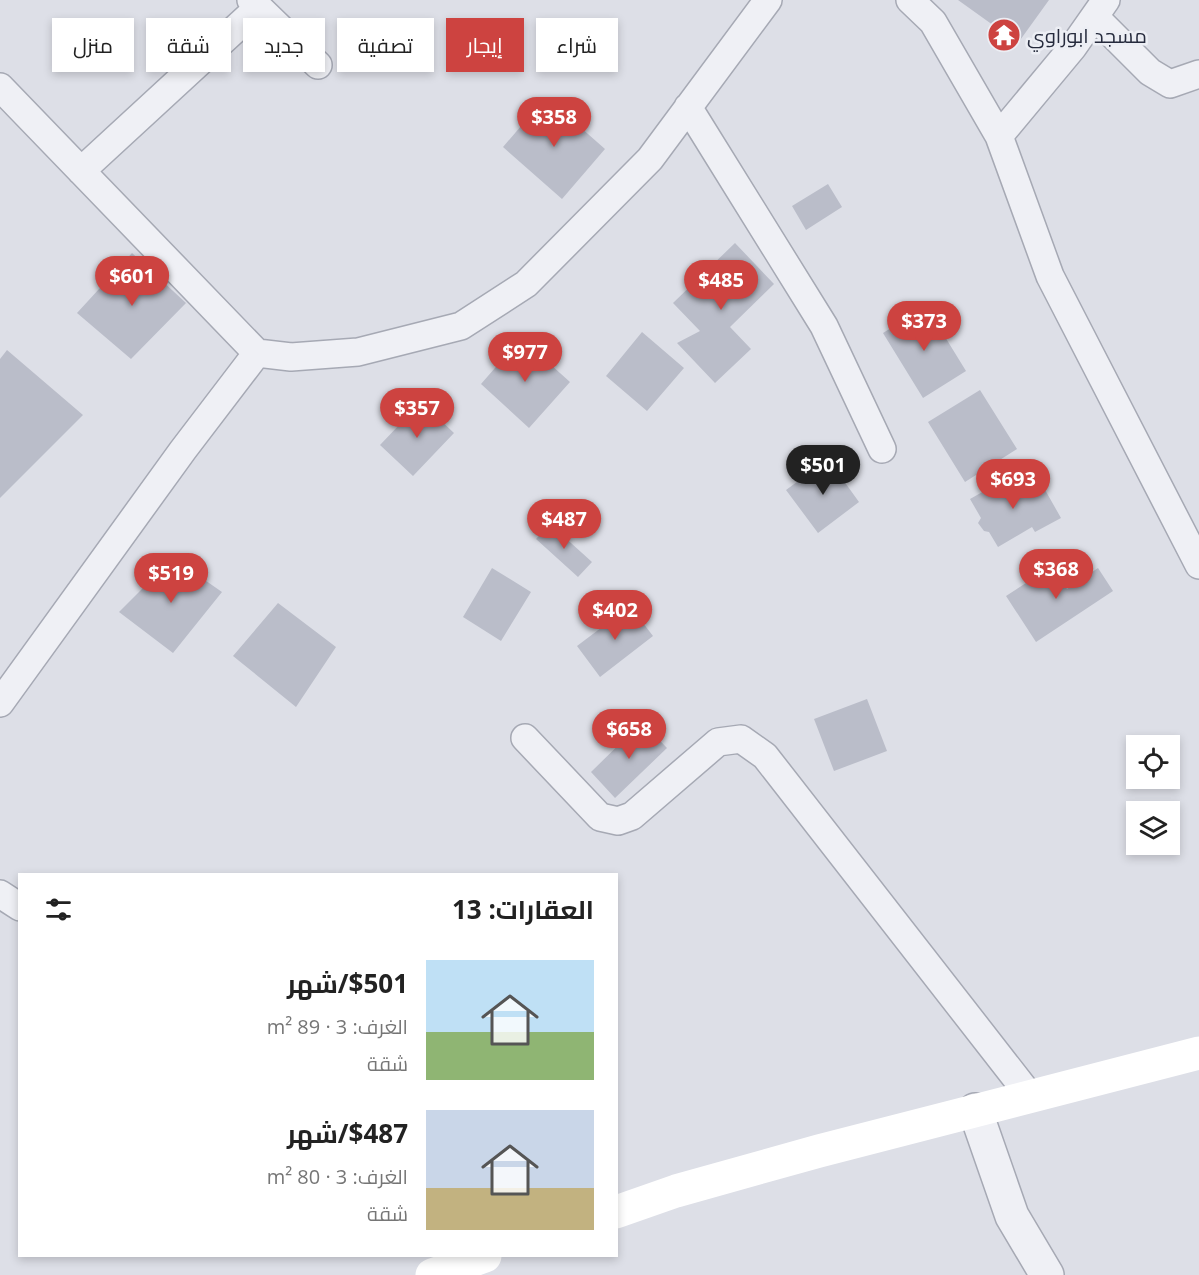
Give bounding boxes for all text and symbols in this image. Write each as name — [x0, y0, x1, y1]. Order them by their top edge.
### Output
temple icon: مسجد ابوراوي — [986, 17, 1022, 53]
chip: منزل — [52, 18, 134, 72]
chip: شقة — [146, 18, 231, 72]
chip: جديد — [243, 18, 325, 72]
chip: تصفية — [337, 18, 434, 72]
chip: إيجار — [446, 18, 524, 72]
chip: شراء — [536, 18, 618, 72]
place label: مسجد ابوراوي — [1027, 22, 1147, 52]
pin: $358 — [518, 97, 590, 148]
text: $358 — [531, 103, 577, 130]
pin: $601 — [96, 256, 168, 307]
pin: $485 — [685, 260, 757, 311]
text: $601 — [109, 262, 155, 289]
text: $485 — [698, 266, 744, 293]
pin: $373 — [888, 301, 960, 352]
text: $373 — [901, 307, 947, 334]
pin: $977 — [489, 332, 561, 383]
text: $977 — [502, 338, 548, 365]
pin: $357 — [381, 388, 453, 439]
text: $357 — [394, 394, 440, 421]
pin: $501 — [787, 445, 859, 496]
text: $501 — [800, 451, 846, 478]
pin: $693 — [977, 459, 1049, 510]
text: $693 — [990, 465, 1036, 492]
pin: $487 — [528, 499, 600, 550]
text: $487 — [541, 505, 587, 532]
pin: $368 — [1020, 549, 1092, 600]
pin: $519 — [135, 553, 207, 604]
text: $368 — [1033, 555, 1079, 582]
text: $519 — [148, 559, 194, 586]
pin: $402 — [579, 590, 651, 641]
text: $402 — [592, 596, 638, 623]
pin: $658 — [593, 709, 665, 760]
text: $658 — [606, 715, 652, 742]
map controls — [1126, 735, 1180, 855]
button: locate — [1126, 735, 1180, 789]
button: layers — [1126, 801, 1180, 855]
text: العقارات: 13 — [452, 891, 594, 927]
icon: filters — [42, 893, 75, 926]
text: $501/شهر — [287, 965, 408, 1001]
icon: home — [474, 984, 546, 1056]
text: الغرف: 3 · 89 m² — [267, 1013, 408, 1040]
text: شقة — [367, 1050, 408, 1077]
text: $487/شهر — [287, 1115, 408, 1151]
icon: home — [474, 1134, 546, 1206]
text: الغرف: 3 · 80 m² — [267, 1163, 408, 1190]
text: شقة — [367, 1200, 408, 1227]

